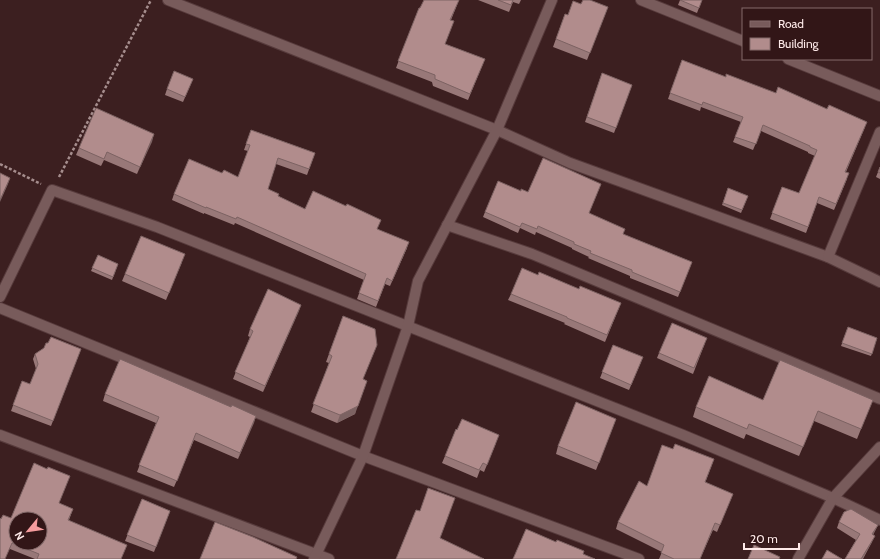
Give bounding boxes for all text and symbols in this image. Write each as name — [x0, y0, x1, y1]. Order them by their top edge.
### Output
legend — [742, 8, 872, 60]
text: Road — [778, 16, 804, 31]
text: Building — [778, 36, 820, 51]
north arrow — [8, 511, 48, 551]
scale bar — [744, 525, 799, 551]
text: N — [11, 529, 27, 543]
text: 20 m — [750, 531, 778, 546]

